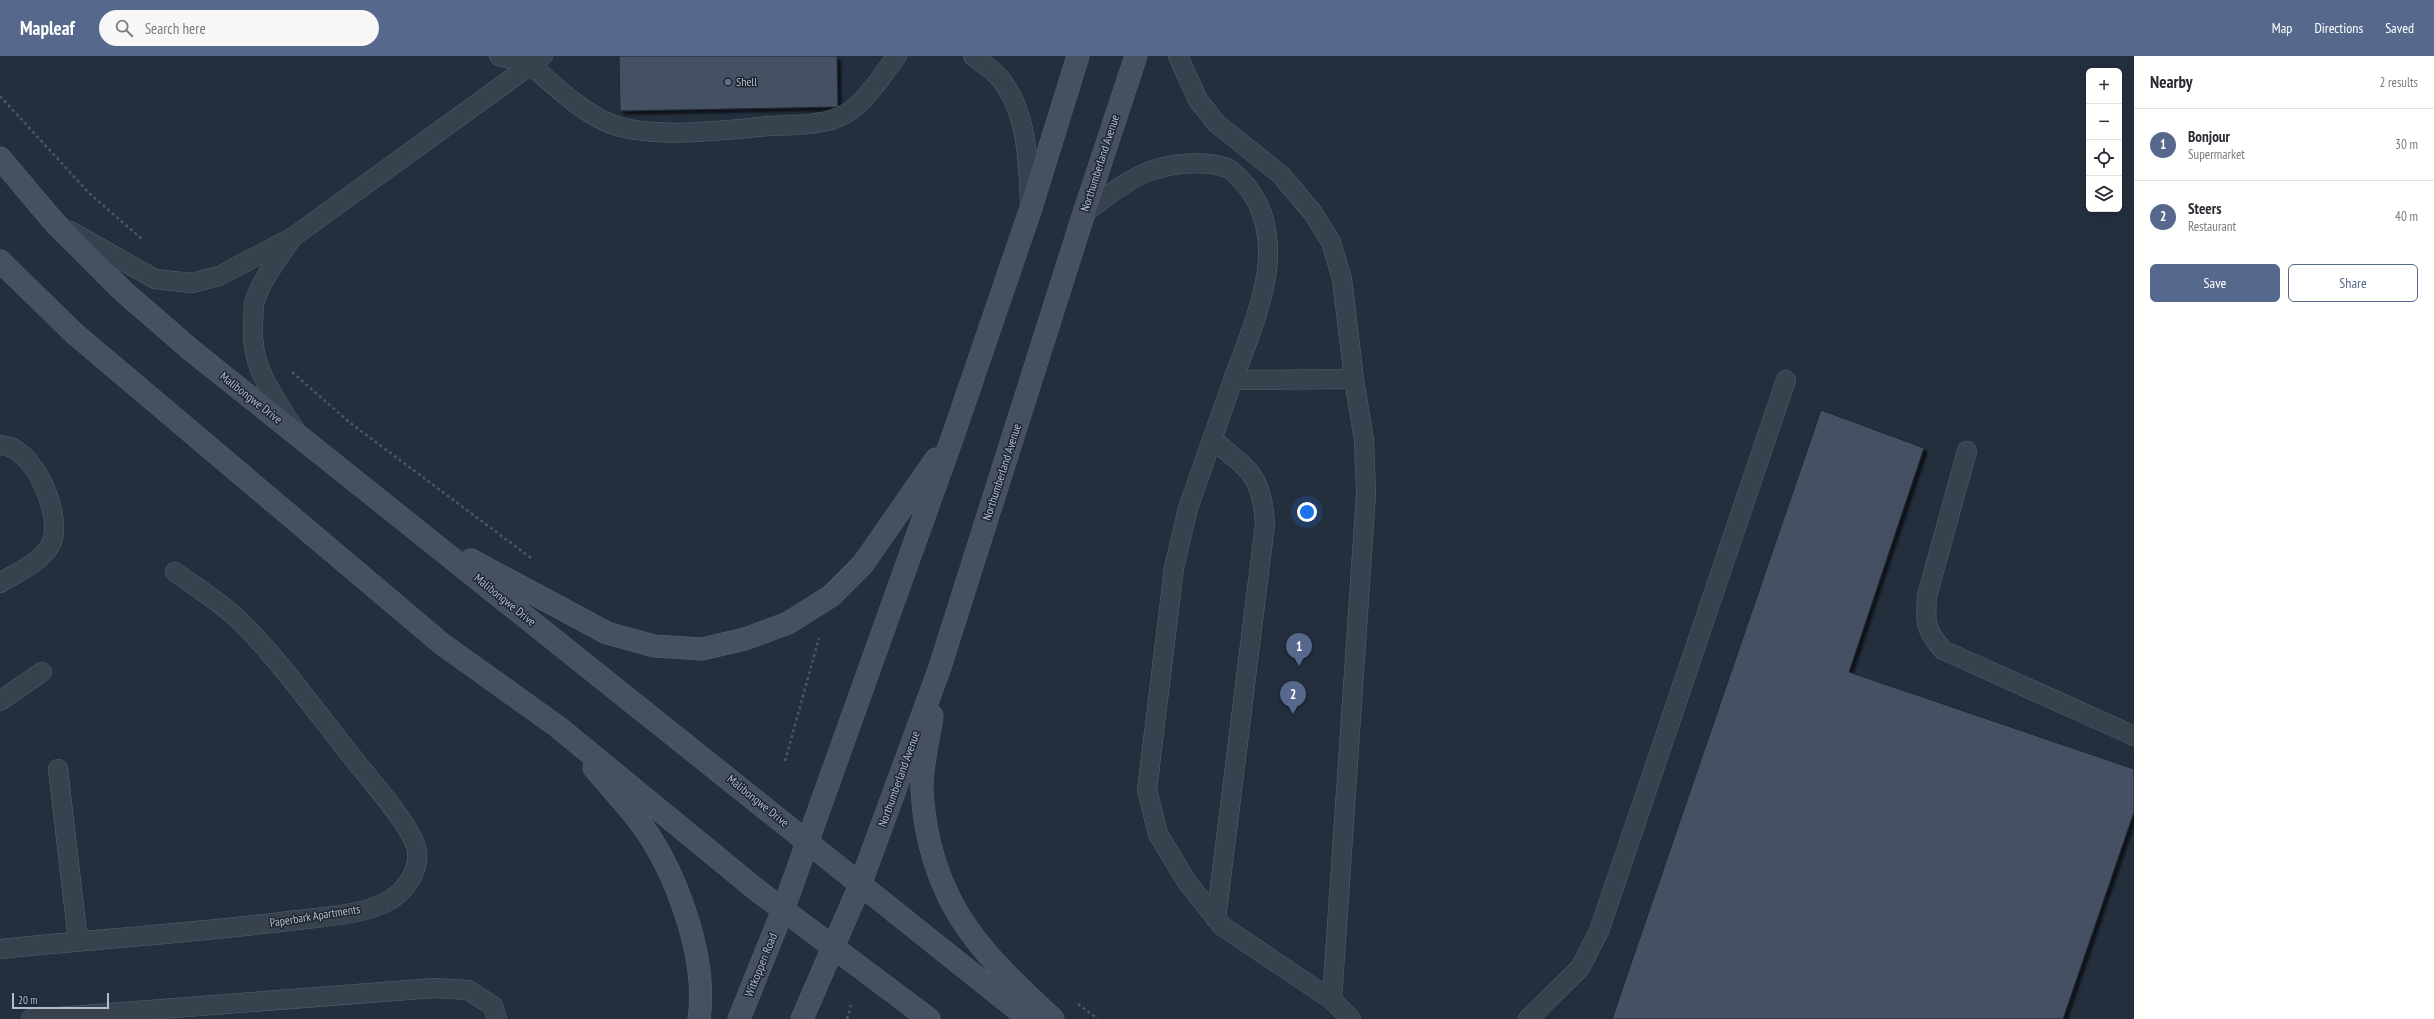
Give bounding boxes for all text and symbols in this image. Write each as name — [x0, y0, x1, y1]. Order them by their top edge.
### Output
search box — [99, 10, 379, 46]
text: Mapleaf — [20, 16, 75, 40]
icon: search — [113, 17, 135, 39]
text: Search here — [145, 19, 206, 38]
text: Map — [2272, 19, 2292, 37]
text: Directions — [2314, 19, 2363, 37]
text: Saved — [2385, 19, 2414, 37]
map controls — [2086, 68, 2122, 212]
button: + — [2086, 68, 2122, 104]
text: Nearby — [2150, 71, 2193, 93]
place label: Shell — [736, 74, 757, 89]
text: 2 results — [2379, 74, 2418, 91]
marker: Shell — [723, 77, 733, 87]
button: − — [2086, 104, 2122, 140]
street label: Northumberland Avenue — [1077, 113, 1122, 213]
text: Bonjour — [2188, 127, 2230, 146]
text: 1 — [2160, 136, 2166, 153]
text: 30 m — [2395, 136, 2418, 153]
button: locate — [2086, 140, 2122, 176]
text: Supermarket — [2188, 146, 2245, 163]
button: layers — [2086, 176, 2122, 212]
text: Steers — [2188, 199, 2221, 218]
text: 2 — [2160, 208, 2166, 225]
text: 40 m — [2395, 208, 2418, 225]
text: Restaurant — [2188, 218, 2236, 235]
button: Save — [2150, 264, 2280, 302]
button: Share — [2288, 264, 2418, 302]
street label: Malibongwe Drive — [217, 369, 285, 427]
street label: Northumberland Avenue — [979, 422, 1024, 522]
your location — [1297, 502, 1317, 522]
street label: Malibongwe Drive — [471, 570, 539, 629]
pin: 1 — [1286, 633, 1312, 666]
pin: 2 — [1280, 681, 1306, 714]
street label: Northumberland Avenue — [874, 729, 923, 829]
street label: Malibongwe Drive — [724, 771, 792, 830]
street label: Paperbark Apartments — [269, 901, 361, 930]
street label: Witkoppen Road — [741, 931, 780, 999]
scale bar — [12, 991, 109, 1010]
text: 20 m — [18, 993, 37, 1007]

